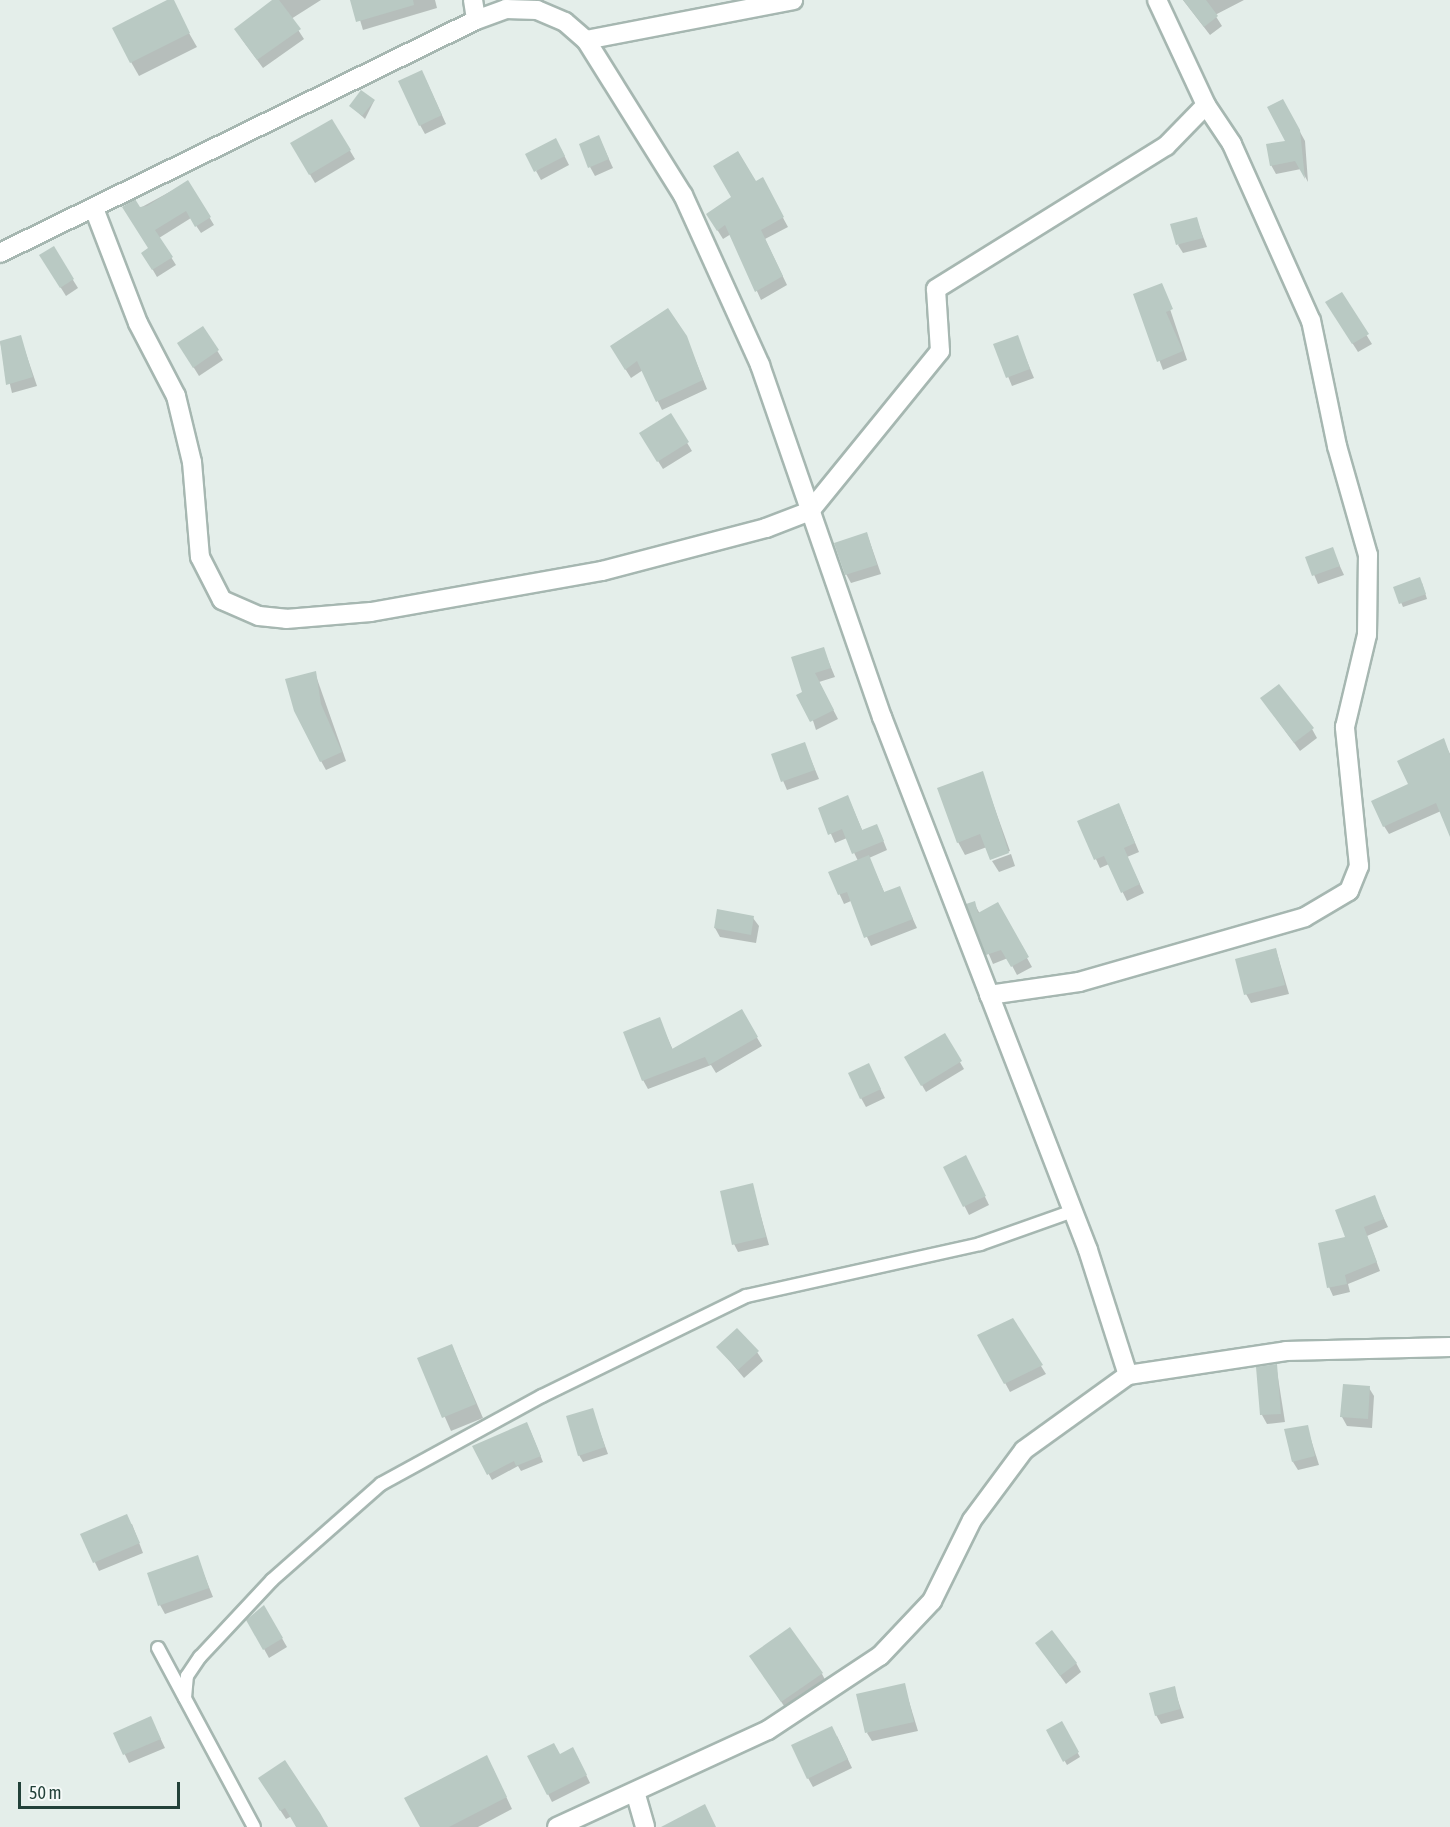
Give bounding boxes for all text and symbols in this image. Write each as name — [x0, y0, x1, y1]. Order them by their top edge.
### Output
scale bar — [21, 1770, 183, 1808]
text: 50 m — [29, 1782, 61, 1803]

